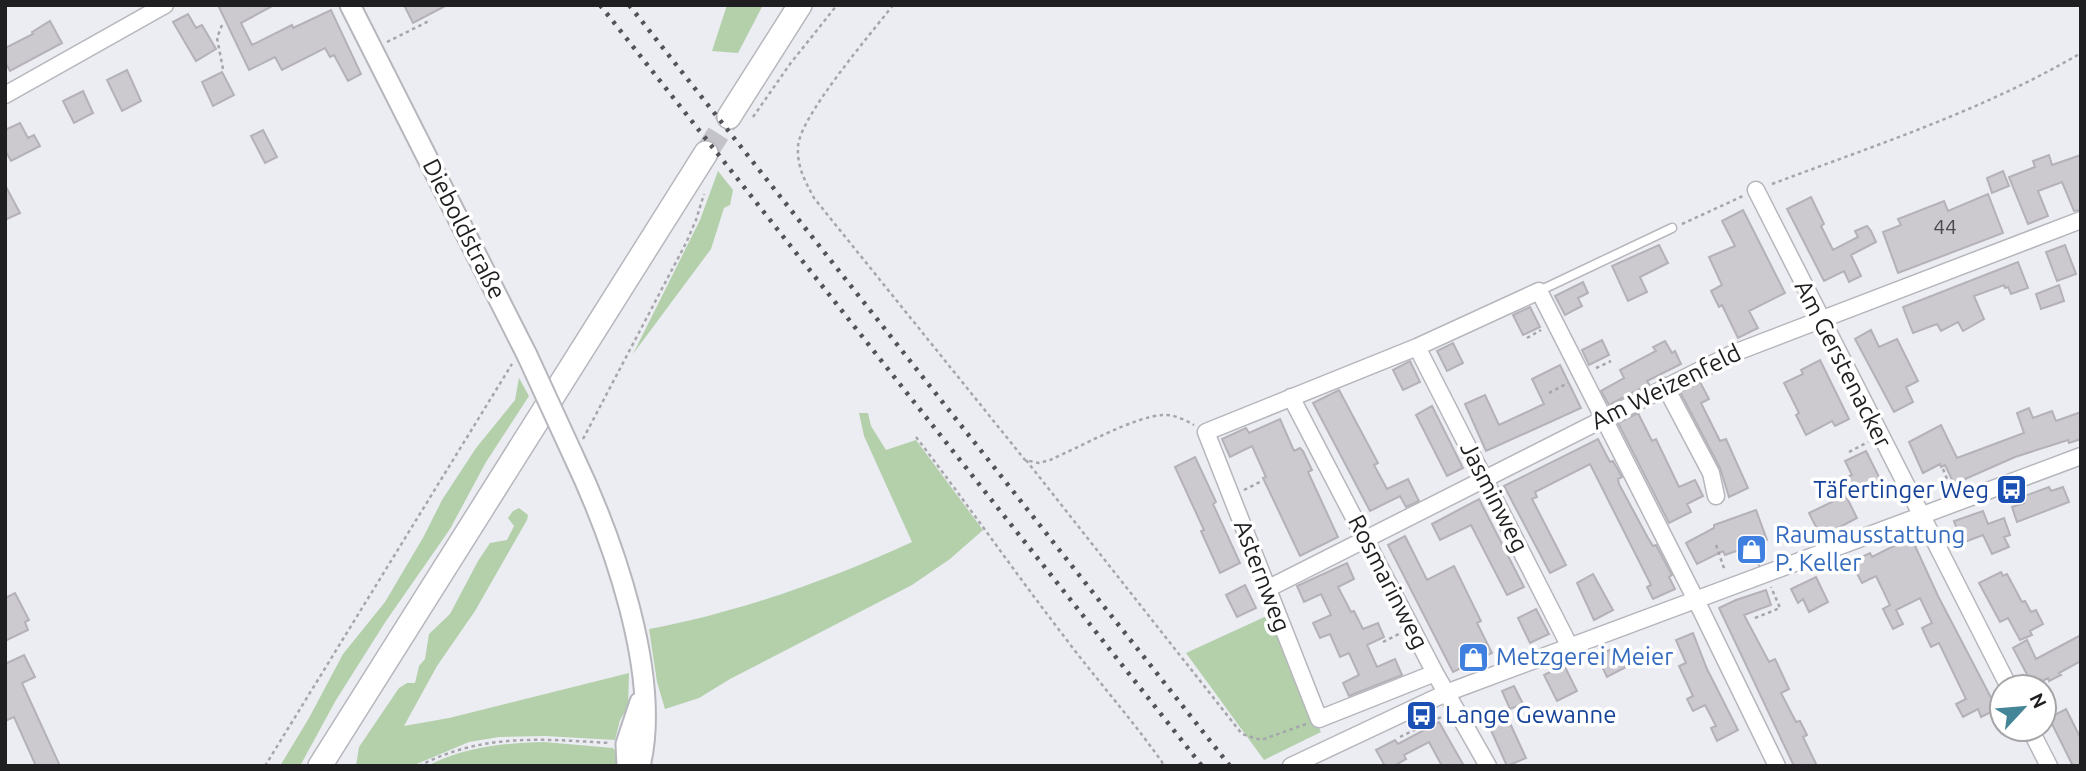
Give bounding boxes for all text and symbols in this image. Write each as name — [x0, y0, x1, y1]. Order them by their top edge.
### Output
street label: Dieboldstraße — [418, 154, 511, 303]
house number: 44 — [1933, 214, 1957, 238]
street label: Am Gerstenacker — [1790, 276, 1897, 452]
street label: Am Weizenfeld — [1587, 339, 1745, 434]
street label: Jasminweg — [1455, 437, 1534, 557]
bus stop icon: Täfertinger Weg — [1995, 473, 2029, 507]
place label: Täfertinger Weg — [1813, 476, 1989, 503]
street label: Rosmarinweg — [1343, 510, 1434, 653]
street label: Asternweg — [1229, 516, 1296, 635]
place label: Raumausstattung P. Keller — [1775, 521, 1965, 576]
shop icon: Raumausstattung P. Keller — [1735, 532, 1769, 566]
shop icon: Metzgerei Meier — [1456, 640, 1490, 674]
place label: Metzgerei Meier — [1496, 643, 1673, 670]
north arrow — [1988, 673, 2058, 743]
text: N — [2025, 689, 2051, 712]
bus stop icon: Lange Gewanne — [1405, 698, 1439, 732]
place label: Lange Gewanne — [1445, 701, 1617, 728]

